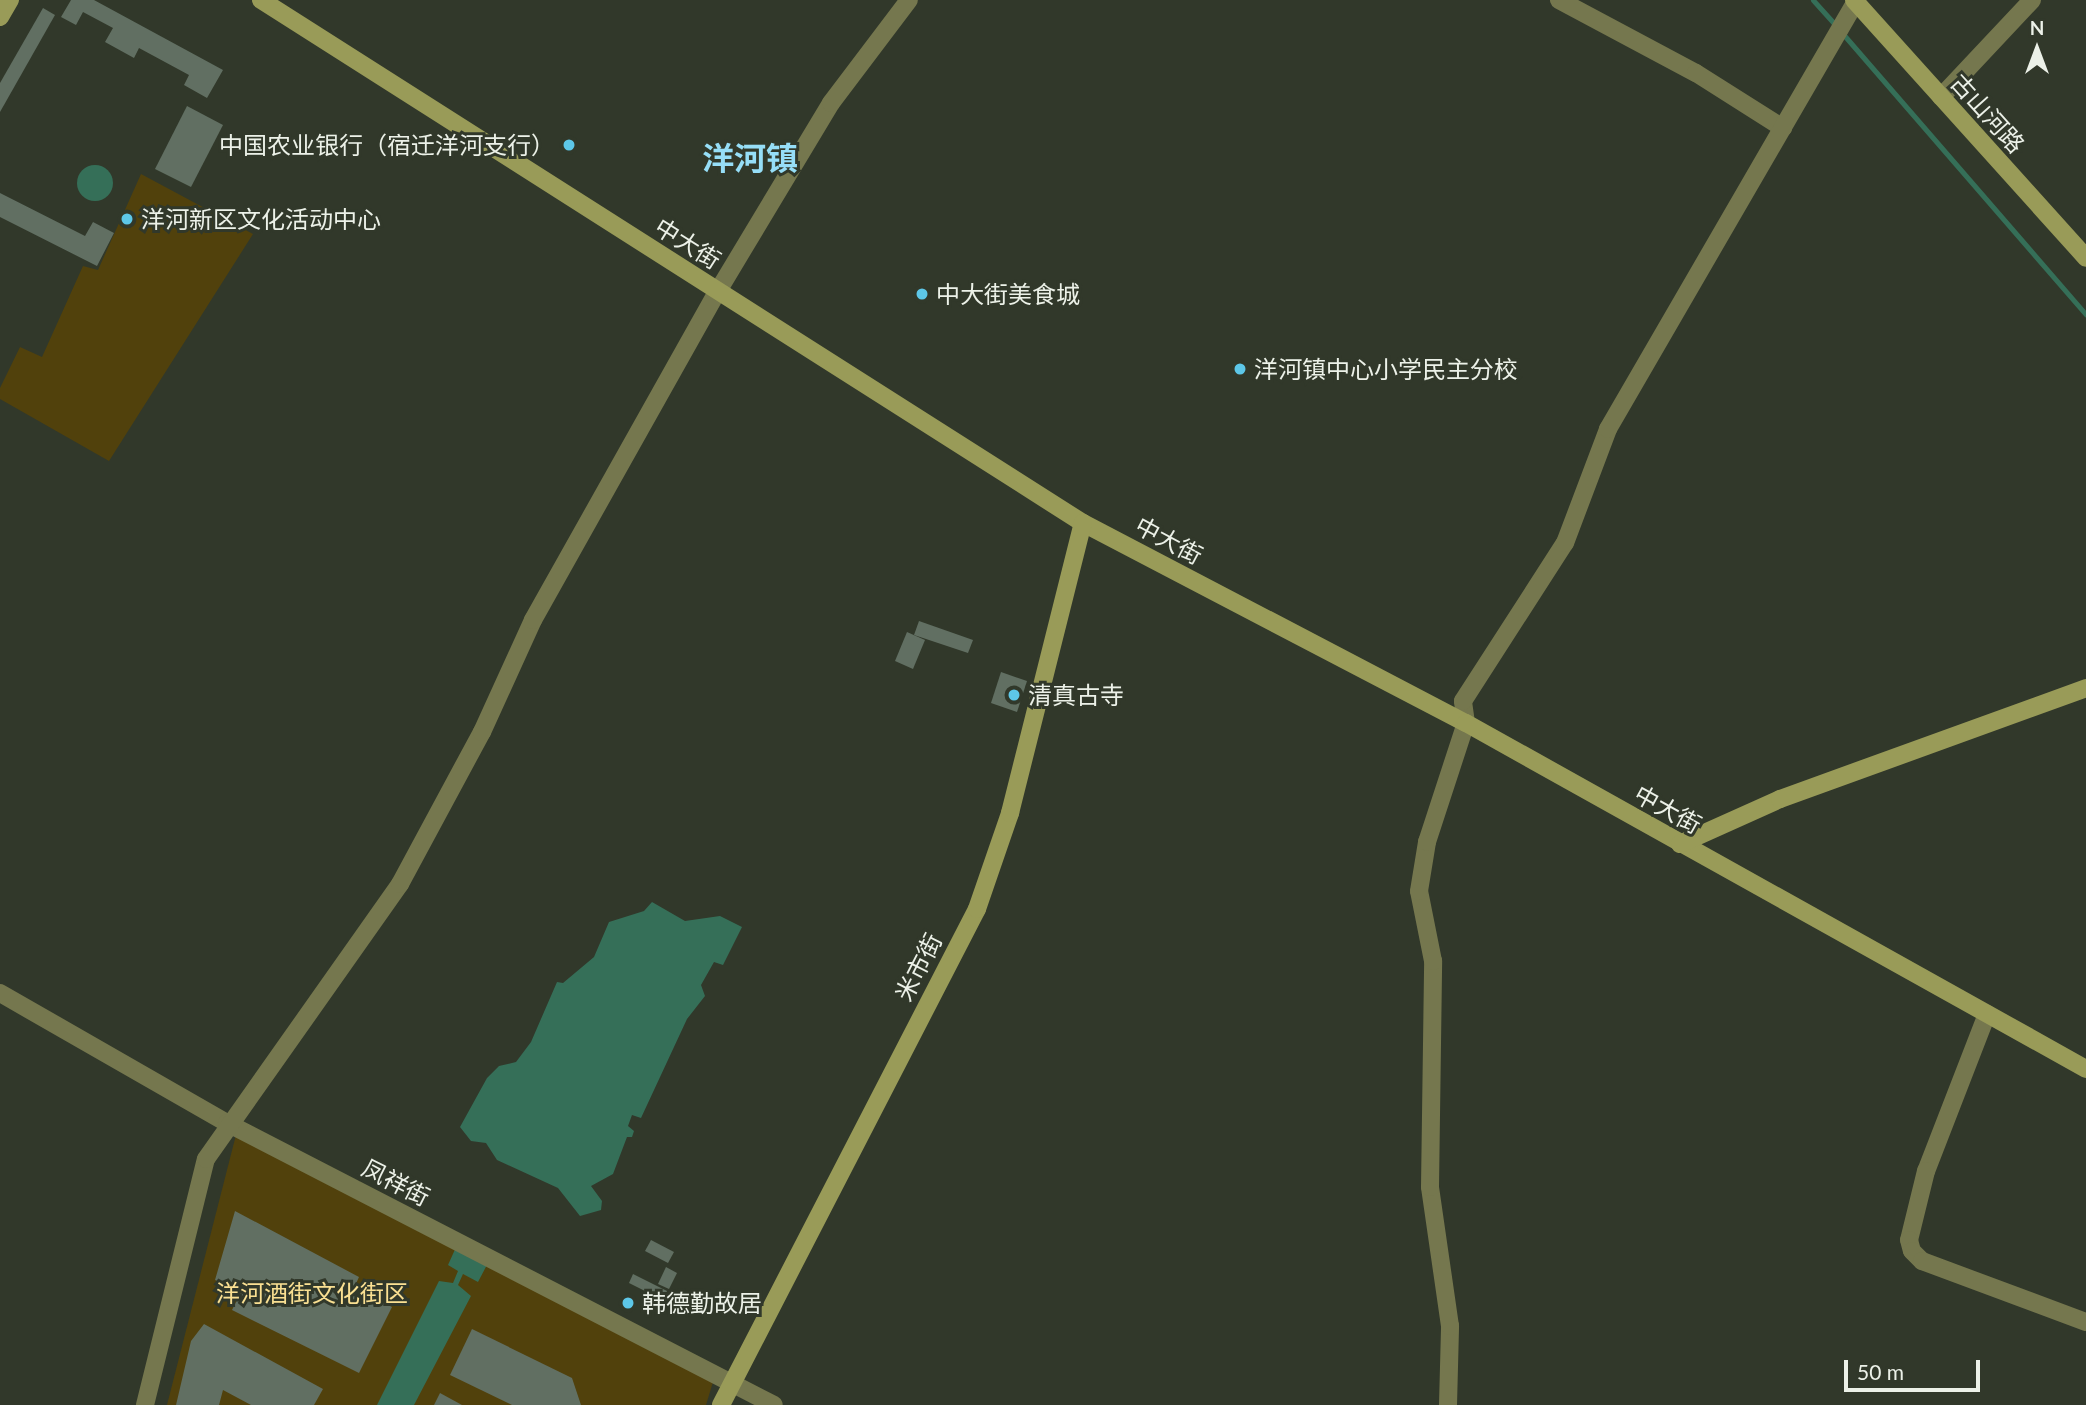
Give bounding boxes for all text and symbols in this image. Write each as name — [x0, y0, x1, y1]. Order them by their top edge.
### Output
north arrow — [2002, 14, 2072, 84]
text: N — [2030, 16, 2044, 39]
street label: 古山河路 — [1945, 68, 2031, 158]
place label: 中国农业银行（宿迁洋河支行） — [219, 131, 555, 159]
marker: 中国农业银行（宿迁洋河支行） — [561, 137, 577, 153]
district label: 洋河镇 — [702, 139, 798, 177]
place label: 洋河新区文化活动中心 — [141, 205, 381, 233]
marker: 洋河新区文化活动中心 — [119, 211, 135, 227]
street label: 中大街 — [650, 212, 726, 274]
place label: 中大街美食城 — [936, 280, 1080, 308]
marker: 中大街美食城 — [914, 286, 930, 302]
place label: 洋河镇中心小学民主分校 — [1254, 355, 1518, 383]
marker: 洋河镇中心小学民主分校 — [1232, 361, 1248, 377]
street label: 中大街 — [1130, 510, 1208, 570]
place label: 清真古寺 — [1028, 681, 1124, 709]
marker: 清真古寺 — [1006, 687, 1022, 703]
street label: 中大街 — [1630, 779, 1706, 839]
street label: 米市街 — [889, 928, 947, 1006]
street label: 凤祥街 — [357, 1153, 435, 1211]
park label: 洋河酒街文化街区 — [216, 1279, 408, 1307]
place label: 韩德勤故居 — [642, 1289, 762, 1317]
marker: 韩德勤故居 — [620, 1295, 636, 1311]
scale bar — [1848, 1346, 1984, 1390]
text: 50 m — [1857, 1359, 1904, 1384]

